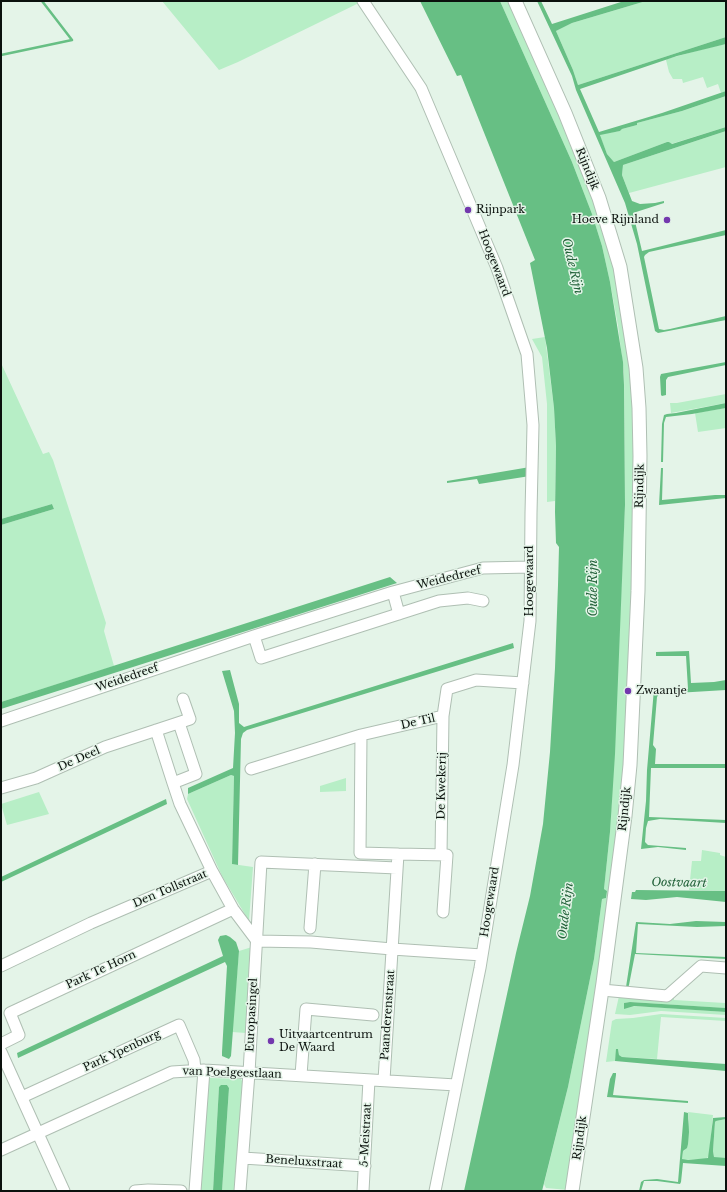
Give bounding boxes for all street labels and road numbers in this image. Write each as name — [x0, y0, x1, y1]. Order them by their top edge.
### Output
street label: Rijndijk — [573, 146, 601, 192]
street label: Hoogewaard — [475, 228, 513, 298]
street label: Rijndijk — [633, 464, 647, 508]
street label: Hoogewaard — [523, 546, 537, 616]
street label: Weidedreef — [416, 564, 482, 592]
street label: Weidedreef — [94, 661, 160, 695]
street label: De Til — [399, 712, 437, 732]
street label: De Deel — [56, 744, 102, 774]
street label: De Kwekerij — [435, 752, 449, 820]
street label: Rijndijk — [616, 786, 634, 832]
street label: Hoogewaard — [478, 866, 502, 938]
street label: Den Tollstraat — [131, 867, 209, 911]
street label: Park Te Horn — [64, 948, 138, 992]
street label: Paanderenstraat — [378, 969, 398, 1061]
street label: Europasingel — [243, 978, 261, 1052]
street label: Park Ypenburg — [81, 1027, 163, 1075]
street label: van Poelgeestlaan — [182, 1065, 282, 1081]
street label: 5-Meistraat — [358, 1103, 374, 1167]
street label: Rijndijk — [570, 1115, 590, 1161]
street label: Beneluxstraat — [265, 1153, 343, 1171]

